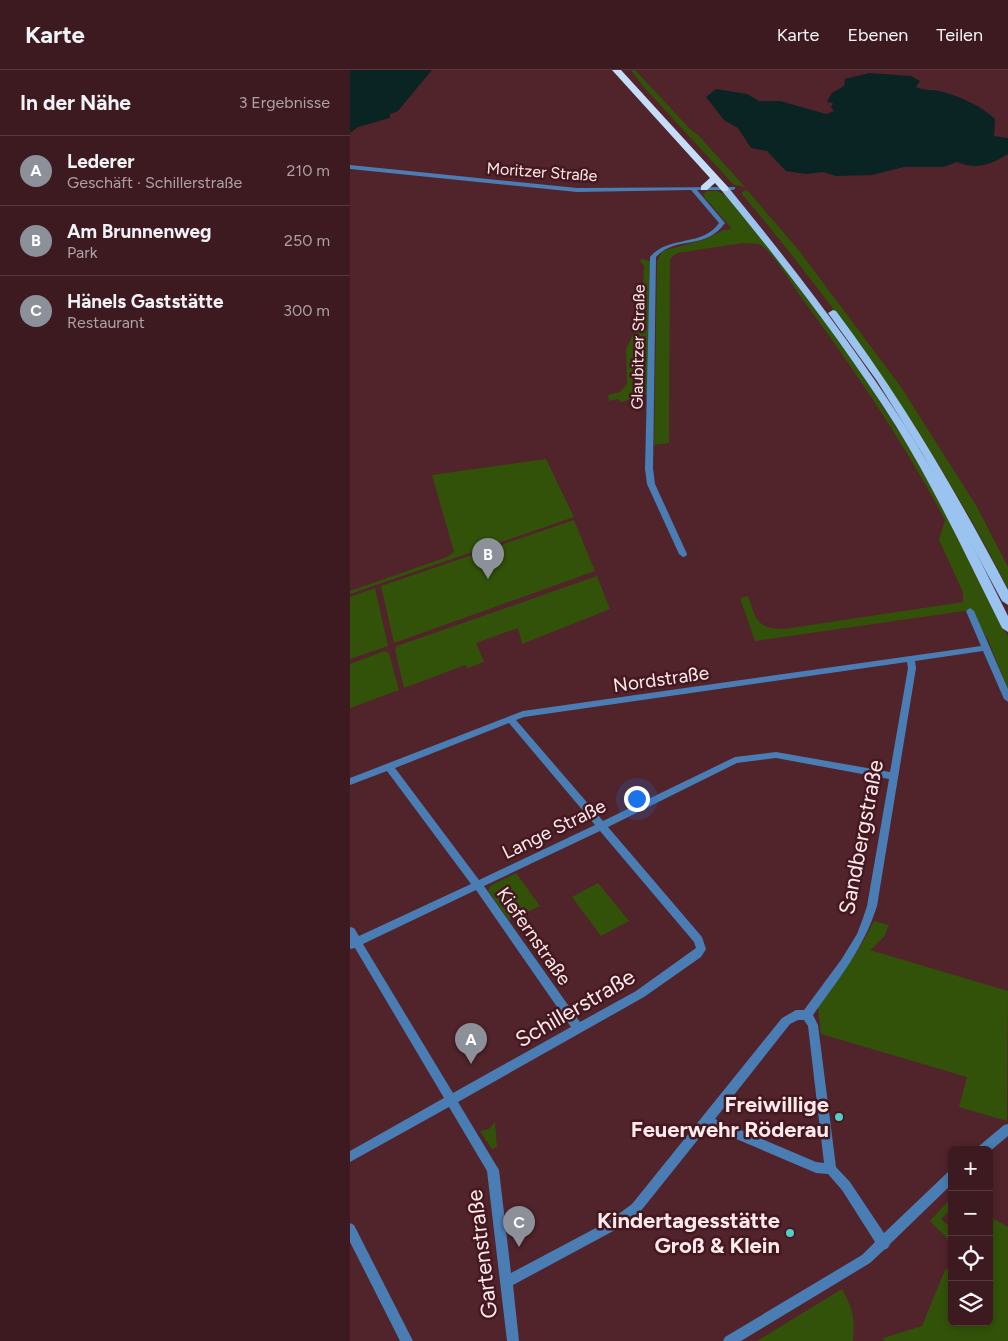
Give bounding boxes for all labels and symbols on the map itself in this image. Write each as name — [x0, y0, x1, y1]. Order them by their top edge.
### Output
street label: Moritzer Straße — [486, 159, 598, 185]
street label: Glaubitzer Straße — [627, 284, 649, 410]
pin: B — [472, 538, 504, 579]
street label: Nordstraße — [612, 661, 710, 697]
street label: Sandbergstraße — [833, 757, 889, 917]
your location — [624, 786, 650, 812]
street label: Lange Straße — [498, 794, 610, 864]
street label: Kiefernstraße — [492, 883, 576, 989]
street label: Schillerstraße — [510, 963, 640, 1053]
pin: A — [455, 1023, 487, 1064]
place label: Freiwillige Feuerwehr Röderau — [631, 1091, 829, 1143]
marker: Freiwillige Feuerwehr Röderau — [833, 1111, 845, 1123]
street label: Gartenstraße — [461, 1188, 503, 1320]
pin: C — [503, 1206, 535, 1247]
place label: Kindertagesstätte Groß & Klein — [597, 1207, 780, 1259]
marker: Kindertagesstätte Groß & Klein — [784, 1227, 796, 1239]

